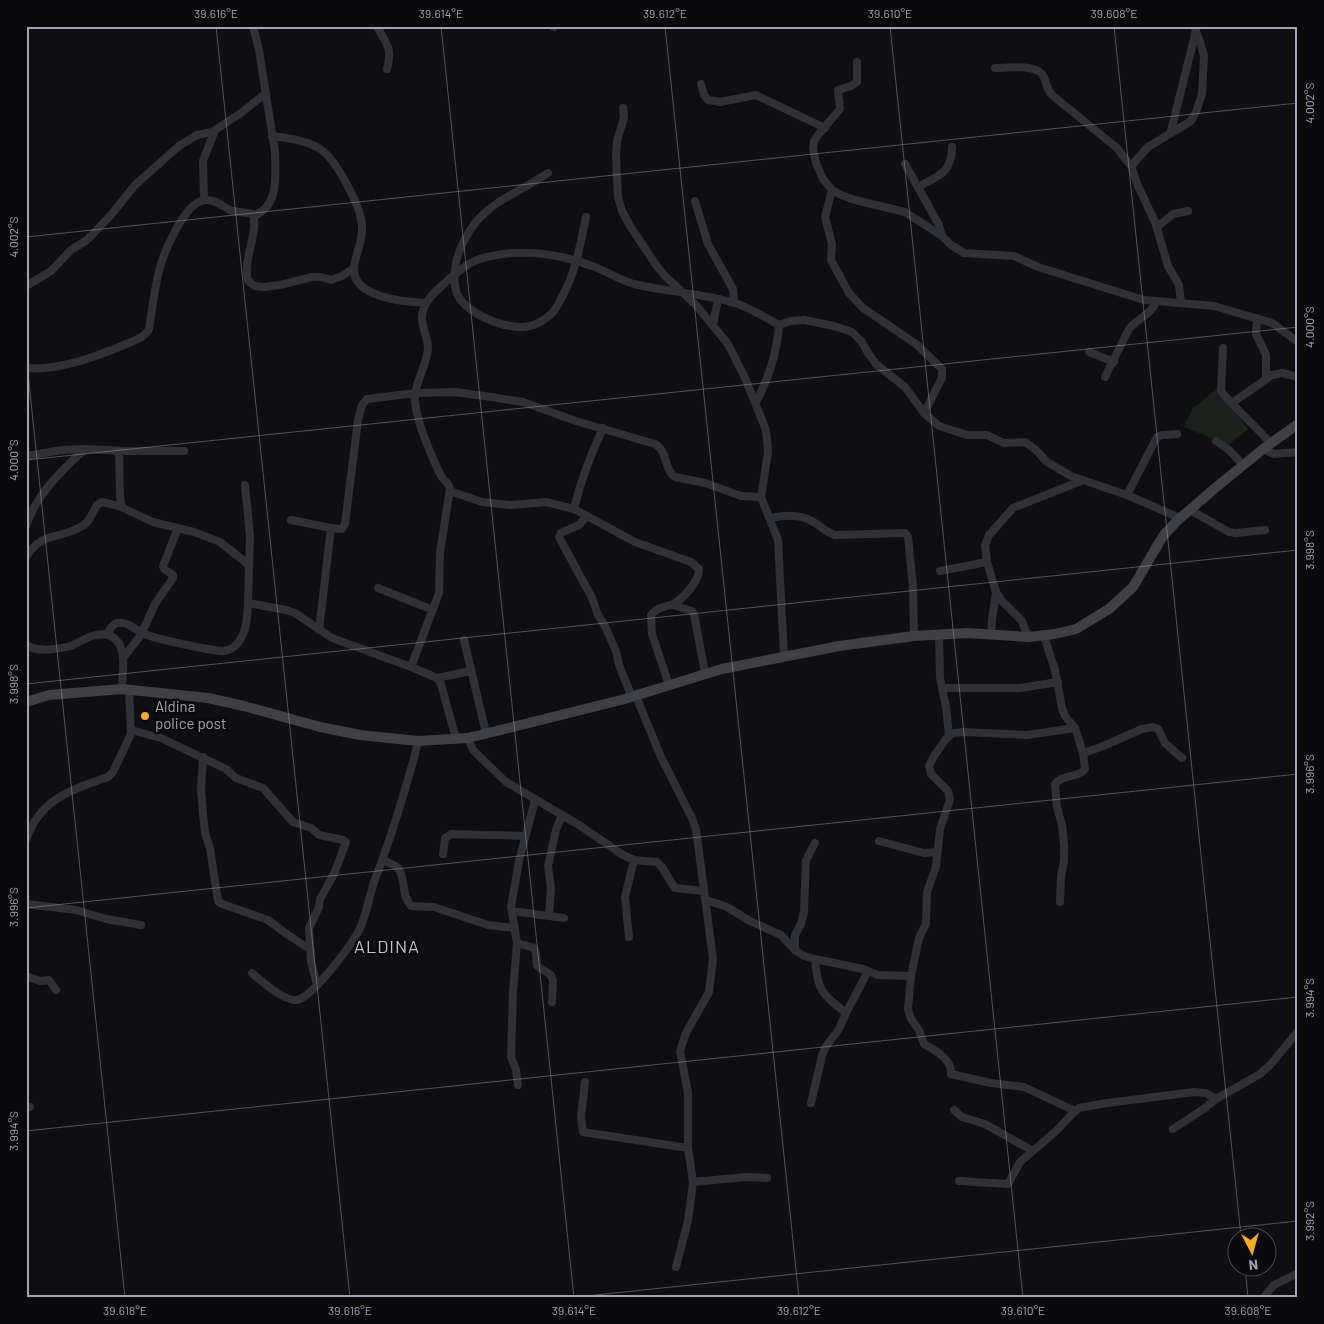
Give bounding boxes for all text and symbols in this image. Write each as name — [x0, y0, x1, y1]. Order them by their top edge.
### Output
text: 39.616°E — [194, 6, 238, 20]
text: 39.614°E — [419, 6, 463, 20]
text: 39.612°E — [643, 6, 687, 20]
text: 39.610°E — [868, 6, 912, 20]
text: 39.608°E — [1091, 6, 1137, 20]
text: 4.002°S — [1302, 82, 1316, 124]
text: 4.002°S — [6, 216, 20, 258]
text: 4.000°S — [1302, 306, 1316, 348]
text: 4.000°S — [6, 439, 20, 481]
text: 3.998°S — [1302, 530, 1316, 570]
text: 3.998°S — [6, 664, 20, 704]
place label: Aldina police post — [155, 697, 226, 732]
marker: Aldina police post — [139, 710, 151, 722]
text: 3.996°S — [1302, 754, 1316, 794]
text: 3.996°S — [6, 887, 20, 927]
district label: ALDINA — [354, 935, 420, 957]
text: 3.994°S — [1302, 978, 1316, 1018]
text: 3.994°S — [6, 1111, 20, 1151]
text: 3.992°S — [1302, 1201, 1316, 1241]
north arrow — [1226, 1226, 1276, 1276]
text: N — [1248, 1256, 1259, 1274]
text: 39.618°E — [103, 1303, 147, 1317]
text: 39.616°E — [328, 1303, 372, 1317]
text: 39.614°E — [552, 1303, 596, 1317]
text: 39.612°E — [777, 1303, 821, 1317]
text: 39.610°E — [1001, 1303, 1045, 1317]
text: 39.608°E — [1225, 1303, 1271, 1317]

